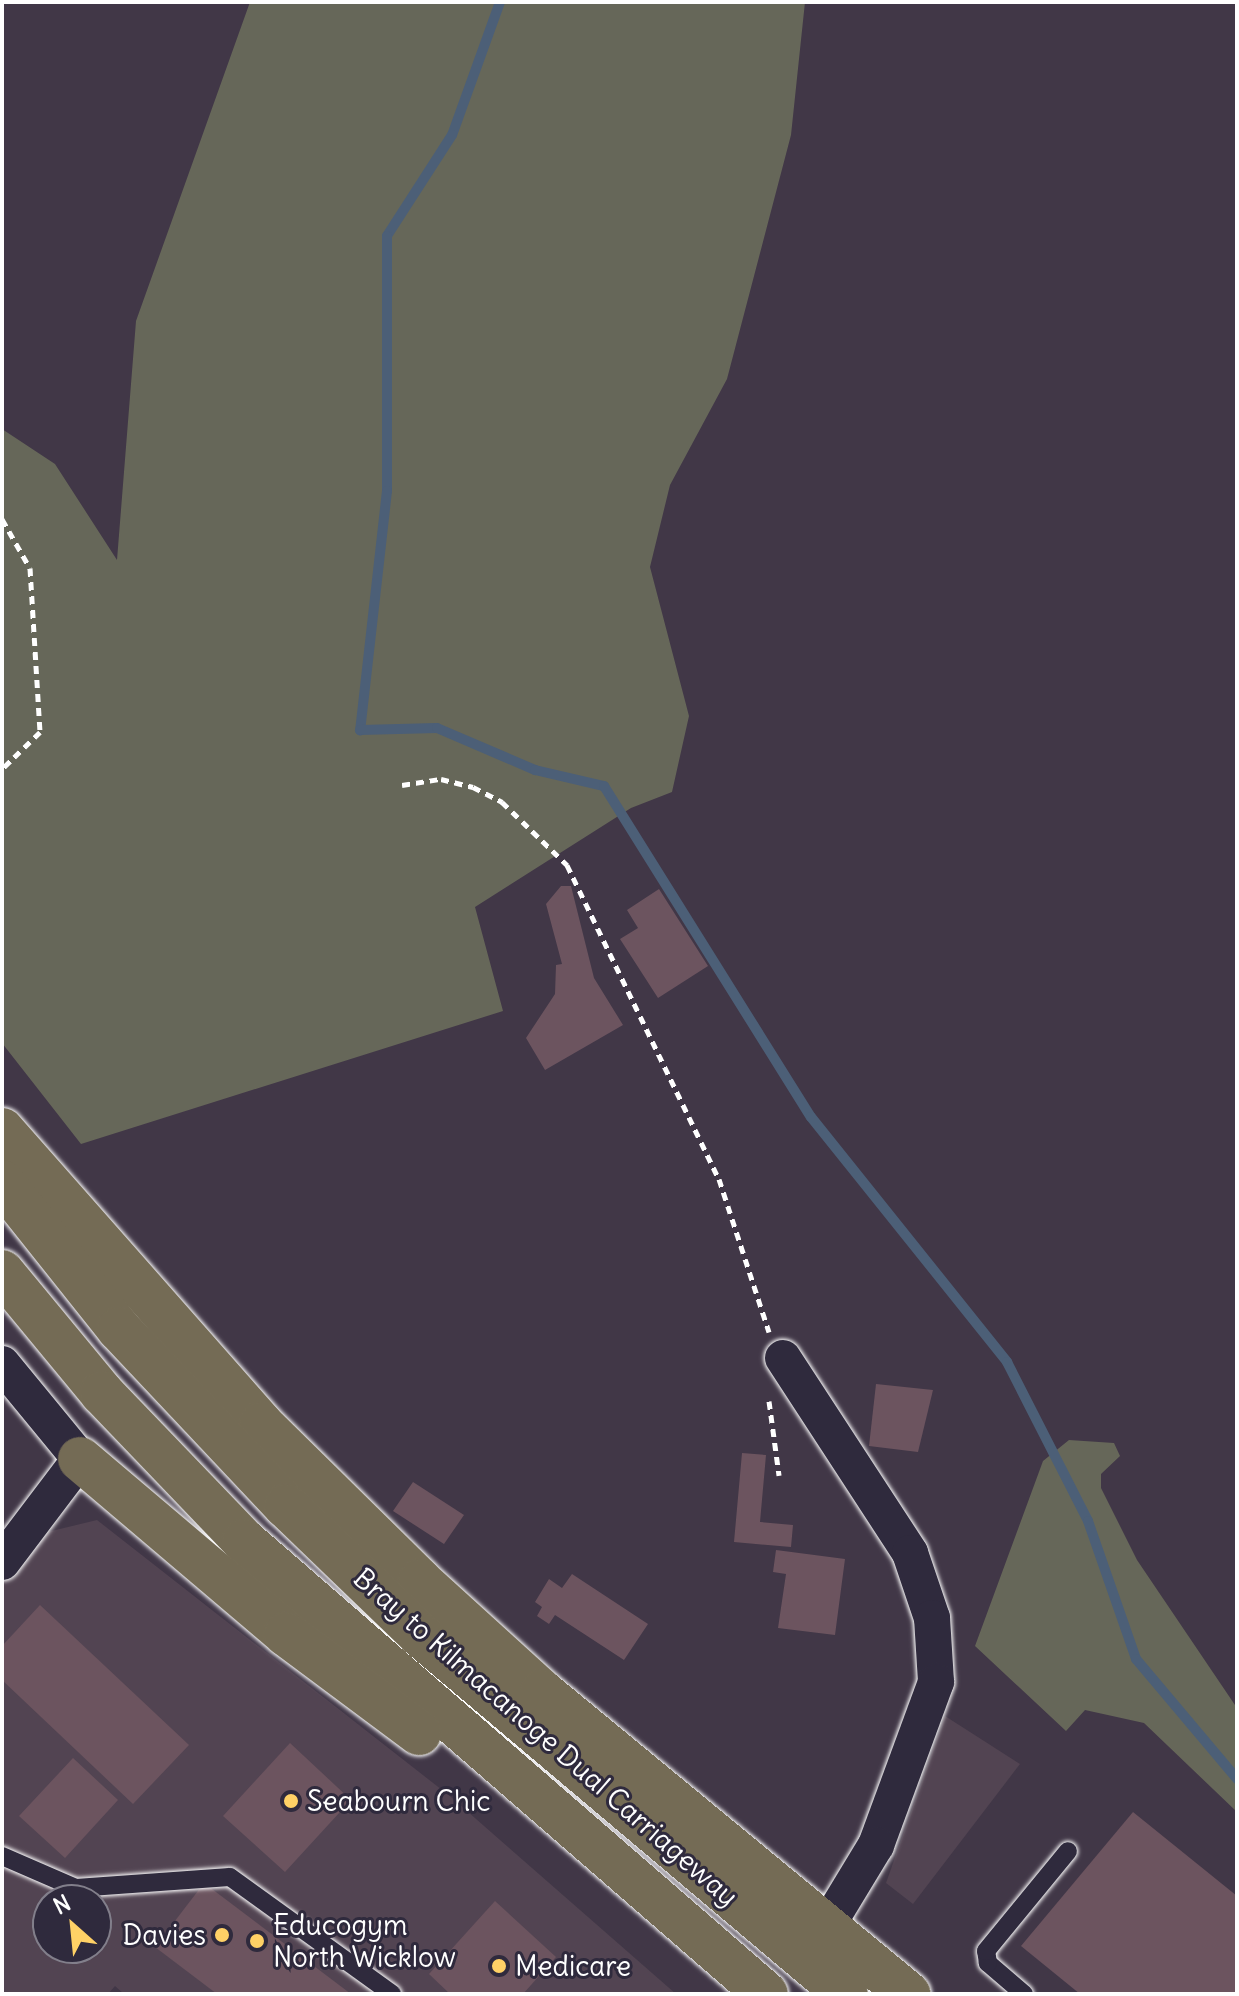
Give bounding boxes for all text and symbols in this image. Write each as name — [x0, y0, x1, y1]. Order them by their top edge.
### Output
street label: Bray to Kilmacanoge Dual Carriageway — [347, 1561, 745, 1913]
place label: Seabourn Chic — [307, 1784, 491, 1818]
marker: Seabourn Chic — [282, 1792, 300, 1810]
north arrow — [32, 1884, 112, 1964]
text: N — [49, 1888, 75, 1920]
place label: Educogym North Wicklow — [273, 1908, 456, 1974]
place label: Davies — [122, 1918, 206, 1952]
marker: Davies — [213, 1926, 231, 1944]
marker: Educogym North Wicklow — [248, 1932, 266, 1950]
place label: Medicare — [515, 1949, 631, 1983]
marker: Medicare — [490, 1957, 508, 1975]

